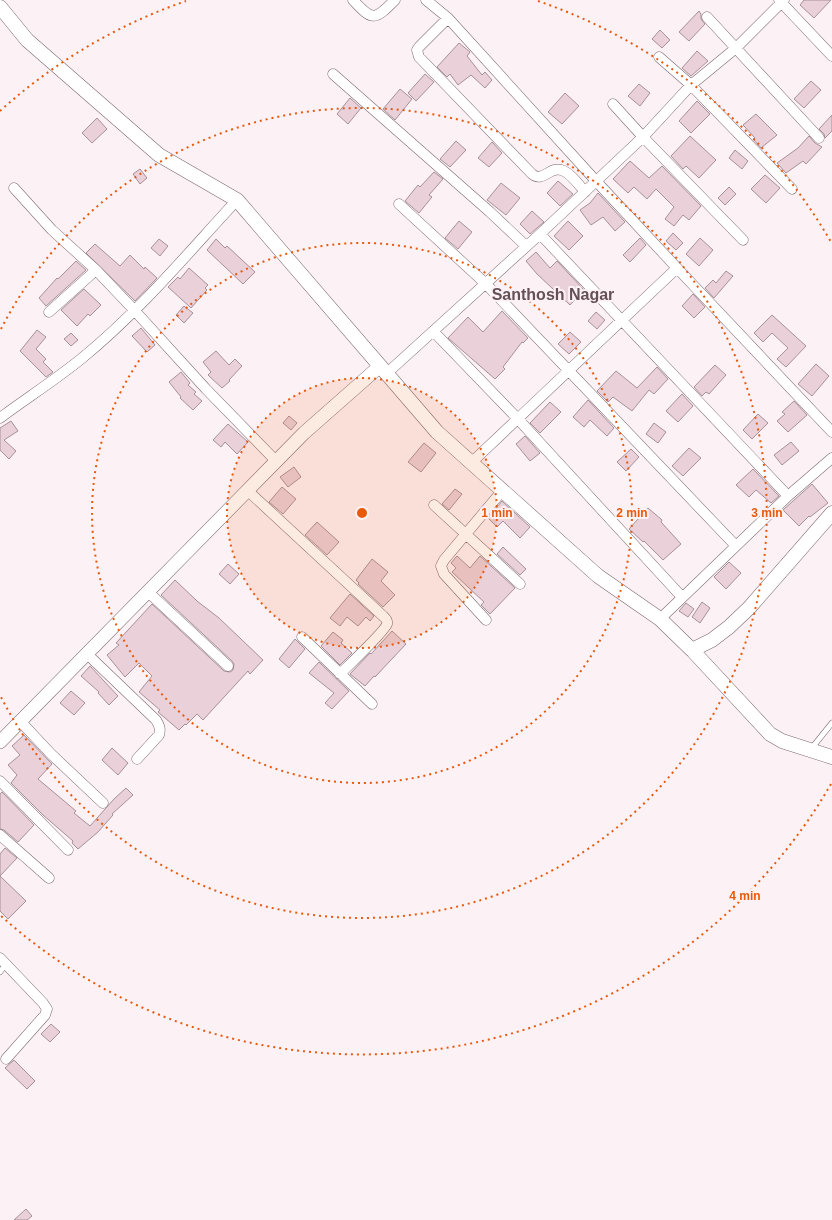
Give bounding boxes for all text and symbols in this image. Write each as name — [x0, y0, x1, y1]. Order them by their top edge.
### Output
district label: Santhosh Nagar — [492, 286, 614, 303]
centre of rings — [355, 506, 369, 520]
text: 1 min — [481, 506, 513, 520]
text: 2 min — [616, 506, 648, 520]
text: 3 min — [751, 506, 783, 520]
text: 4 min — [729, 889, 761, 903]

